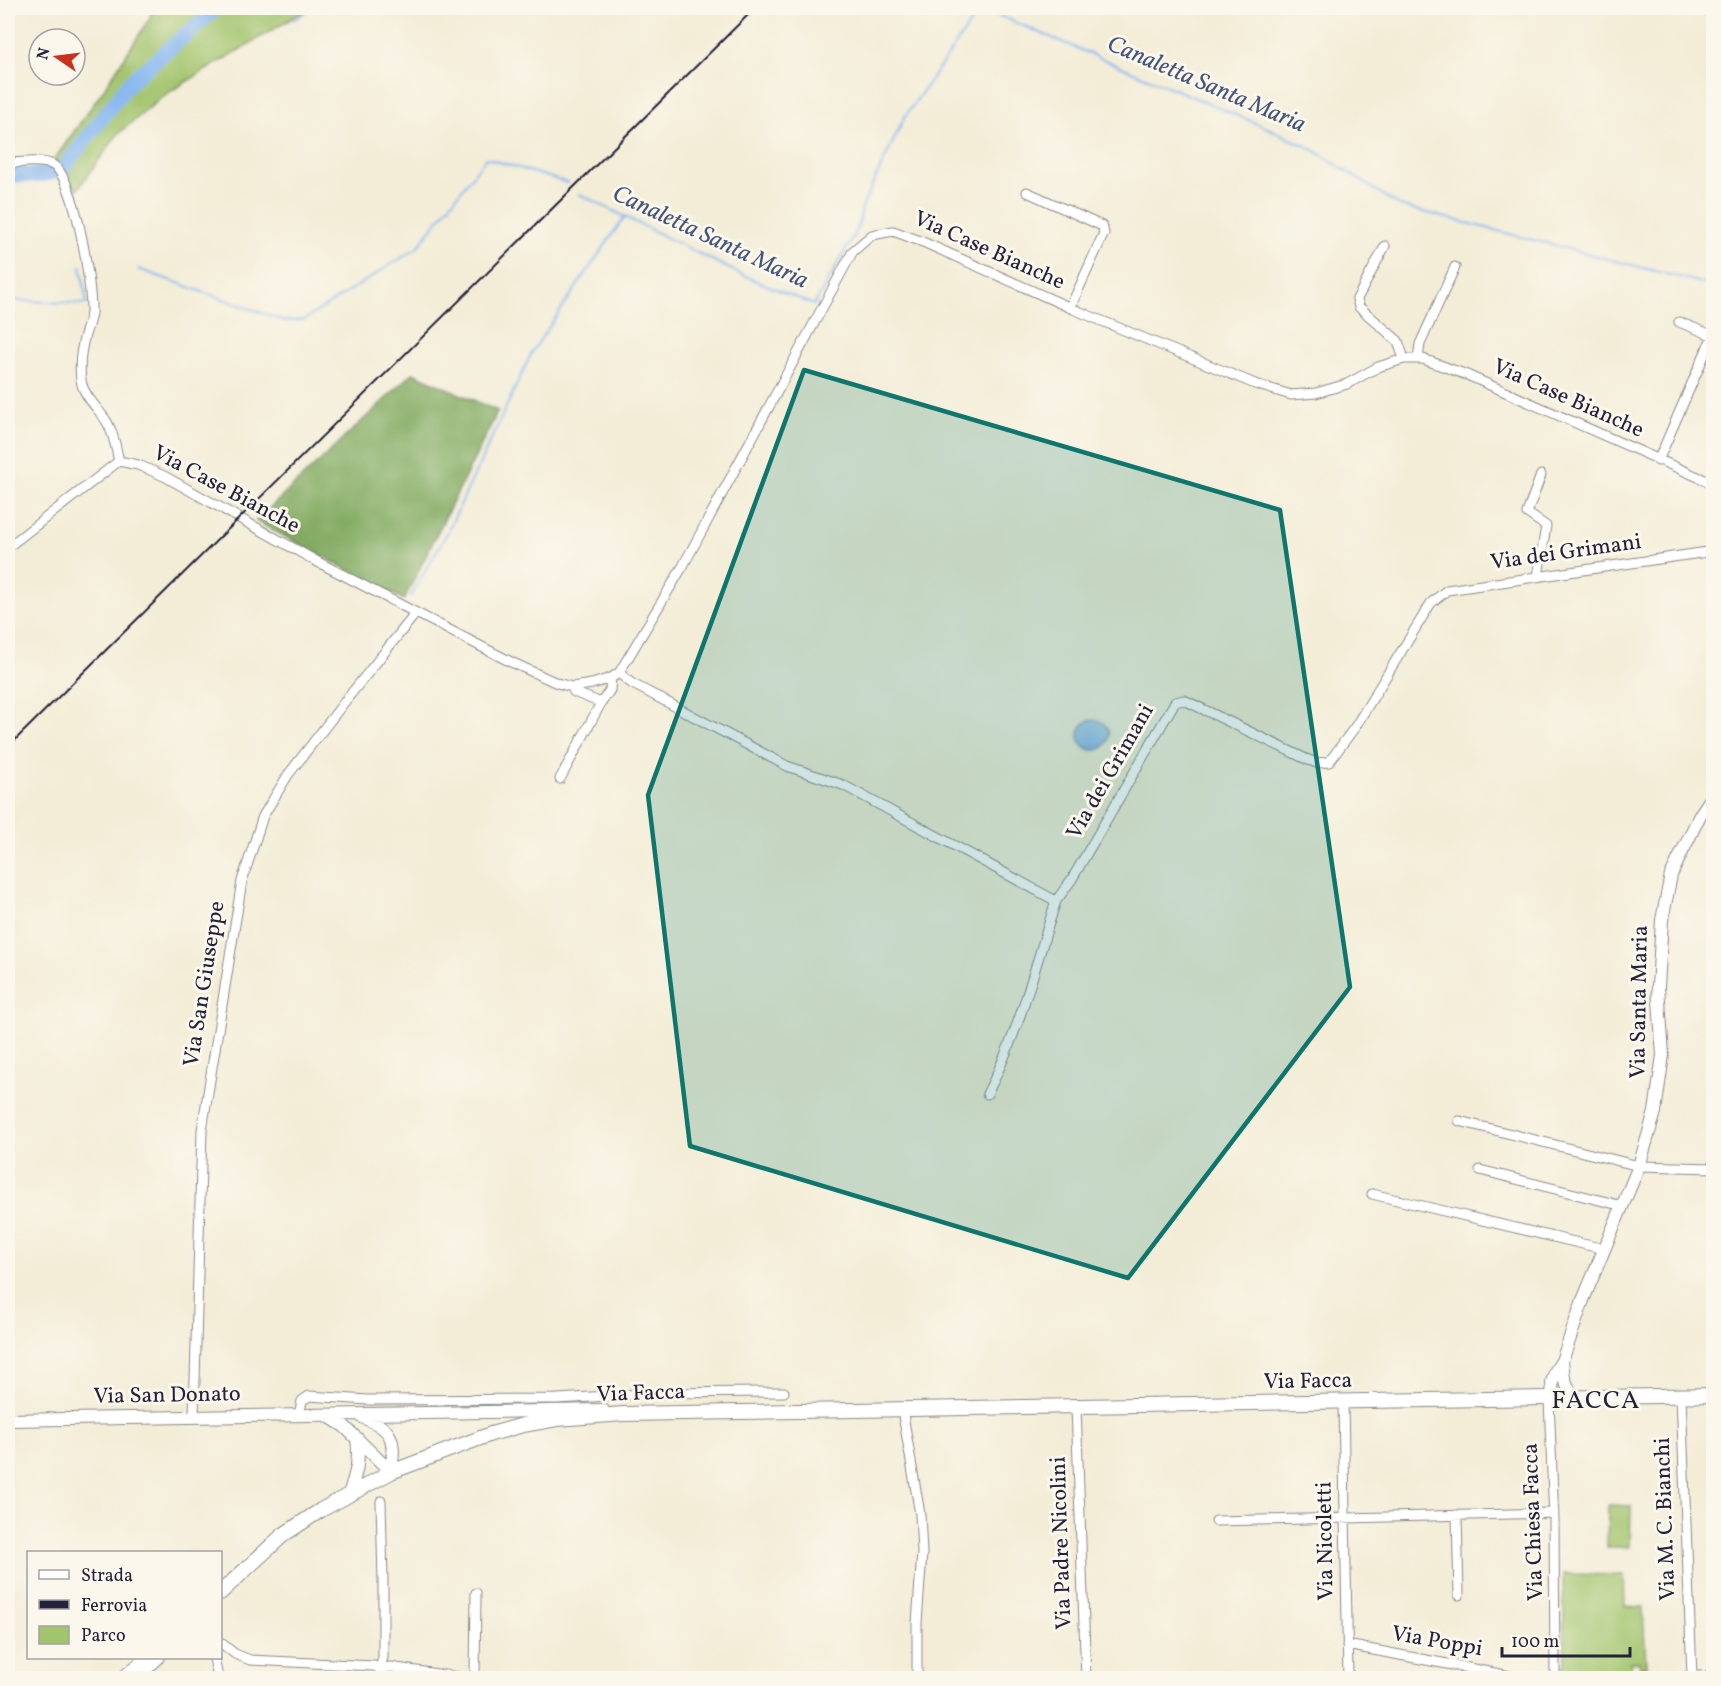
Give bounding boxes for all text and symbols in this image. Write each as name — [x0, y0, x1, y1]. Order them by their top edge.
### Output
north arrow — [27, 27, 87, 87]
water label: Canaletta Santa Maria — [1101, 28, 1311, 142]
text: N — [32, 45, 57, 62]
water label: Canaletta Santa Maria — [606, 178, 814, 298]
street label: Via Case Bianche — [908, 204, 1070, 298]
street label: Via Case Bianche — [1487, 352, 1649, 446]
street label: Via Case Bianche — [147, 438, 305, 542]
street label: Via dei Grimani — [1489, 527, 1643, 579]
street label: Via dei Grimani — [1060, 698, 1162, 846]
street label: Via San Giuseppe — [177, 899, 233, 1069]
street label: Via Santa Maria — [1623, 925, 1657, 1079]
street label: Via Facca — [1263, 1366, 1353, 1398]
street label: Via Facca — [596, 1377, 686, 1411]
street label: Via San Donato — [93, 1379, 241, 1413]
district label: FACCA — [1551, 1383, 1641, 1419]
street label: Via M. C. Bianchi — [1648, 1437, 1684, 1601]
street label: Via Chiesa Facca — [1516, 1442, 1552, 1602]
street label: Via Padre Nicolini — [1043, 1456, 1081, 1630]
street label: Via Nicoletti — [1309, 1481, 1343, 1601]
legend — [27, 1551, 222, 1659]
text: Strada — [81, 1564, 133, 1589]
text: Ferrovia — [81, 1594, 147, 1619]
street label: Via Poppi — [1389, 1619, 1485, 1665]
scale bar — [1502, 1620, 1630, 1658]
text: Parco — [81, 1624, 126, 1649]
text: 100 m — [1511, 1630, 1560, 1655]

